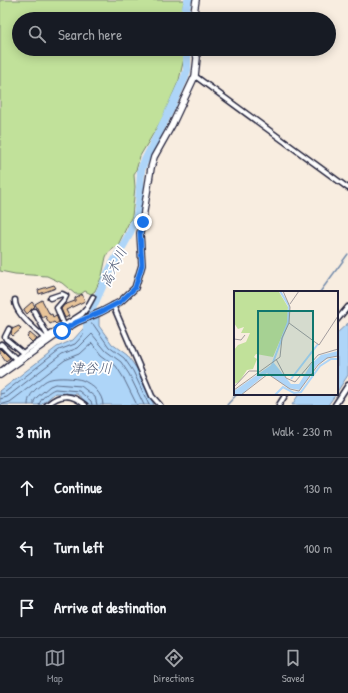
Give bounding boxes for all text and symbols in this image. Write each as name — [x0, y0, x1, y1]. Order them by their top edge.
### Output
search box — [12, 12, 336, 56]
icon: search — [26, 23, 48, 45]
text: Search here — [58, 24, 122, 45]
route end — [134, 213, 152, 231]
water label: 高木川 — [95, 244, 131, 290]
inset map — [234, 291, 338, 395]
route start — [53, 322, 71, 340]
water label: 津谷川 — [70, 358, 112, 377]
text: 3 min — [16, 420, 51, 443]
text: Walk · 230 m — [272, 422, 332, 440]
icon: ahead — [16, 477, 38, 499]
text: Continue — [54, 477, 102, 498]
text: 130 m — [304, 479, 332, 497]
icon: left — [16, 537, 38, 559]
text: Turn left — [54, 537, 104, 558]
text: 100 m — [304, 539, 332, 557]
icon: arrive — [16, 597, 38, 619]
text: Arrive at destination — [54, 597, 166, 618]
tab: Map — [44, 647, 66, 685]
tab: Directions — [154, 647, 194, 685]
tab: Saved — [282, 647, 304, 685]

